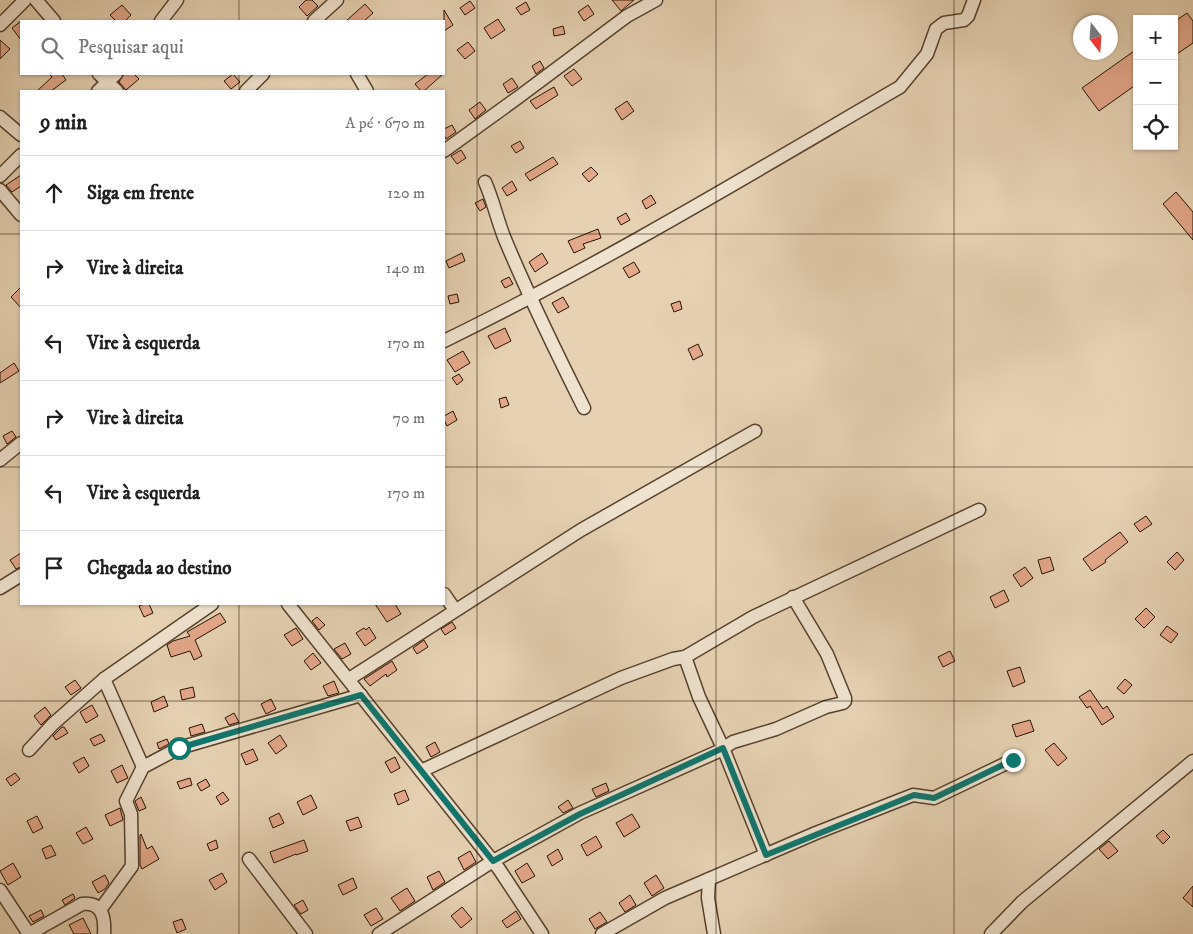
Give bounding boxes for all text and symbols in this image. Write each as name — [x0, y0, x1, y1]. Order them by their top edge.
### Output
north arrow — [1073, 15, 1118, 60]
map controls — [1133, 15, 1178, 150]
button: + — [1133, 15, 1178, 60]
search box — [20, 20, 445, 75]
icon: search — [38, 34, 66, 62]
text: Pesquisar aqui — [78, 36, 184, 59]
button: − — [1133, 60, 1178, 105]
button: locate — [1133, 105, 1178, 150]
text: 9 min — [40, 110, 87, 136]
text: A pé · 670 m — [345, 113, 425, 133]
icon: ahead — [40, 179, 68, 207]
text: Siga em frente — [87, 182, 194, 205]
text: 120 m — [387, 183, 425, 203]
icon: right — [40, 254, 68, 282]
text: Vire à direita — [87, 257, 183, 280]
text: 140 m — [386, 258, 425, 278]
icon: left — [40, 329, 68, 357]
text: Vire à esquerda — [87, 332, 200, 355]
text: 170 m — [387, 333, 425, 353]
icon: right — [40, 404, 68, 432]
text: Vire à direita — [87, 407, 183, 430]
text: 70 m — [393, 408, 425, 428]
icon: left — [40, 479, 68, 507]
text: Vire à esquerda — [87, 482, 200, 505]
text: 170 m — [387, 483, 425, 503]
icon: arrive — [40, 554, 68, 582]
text: Chegada ao destino — [87, 557, 232, 580]
route start — [168, 737, 191, 760]
route end — [1002, 749, 1025, 772]

